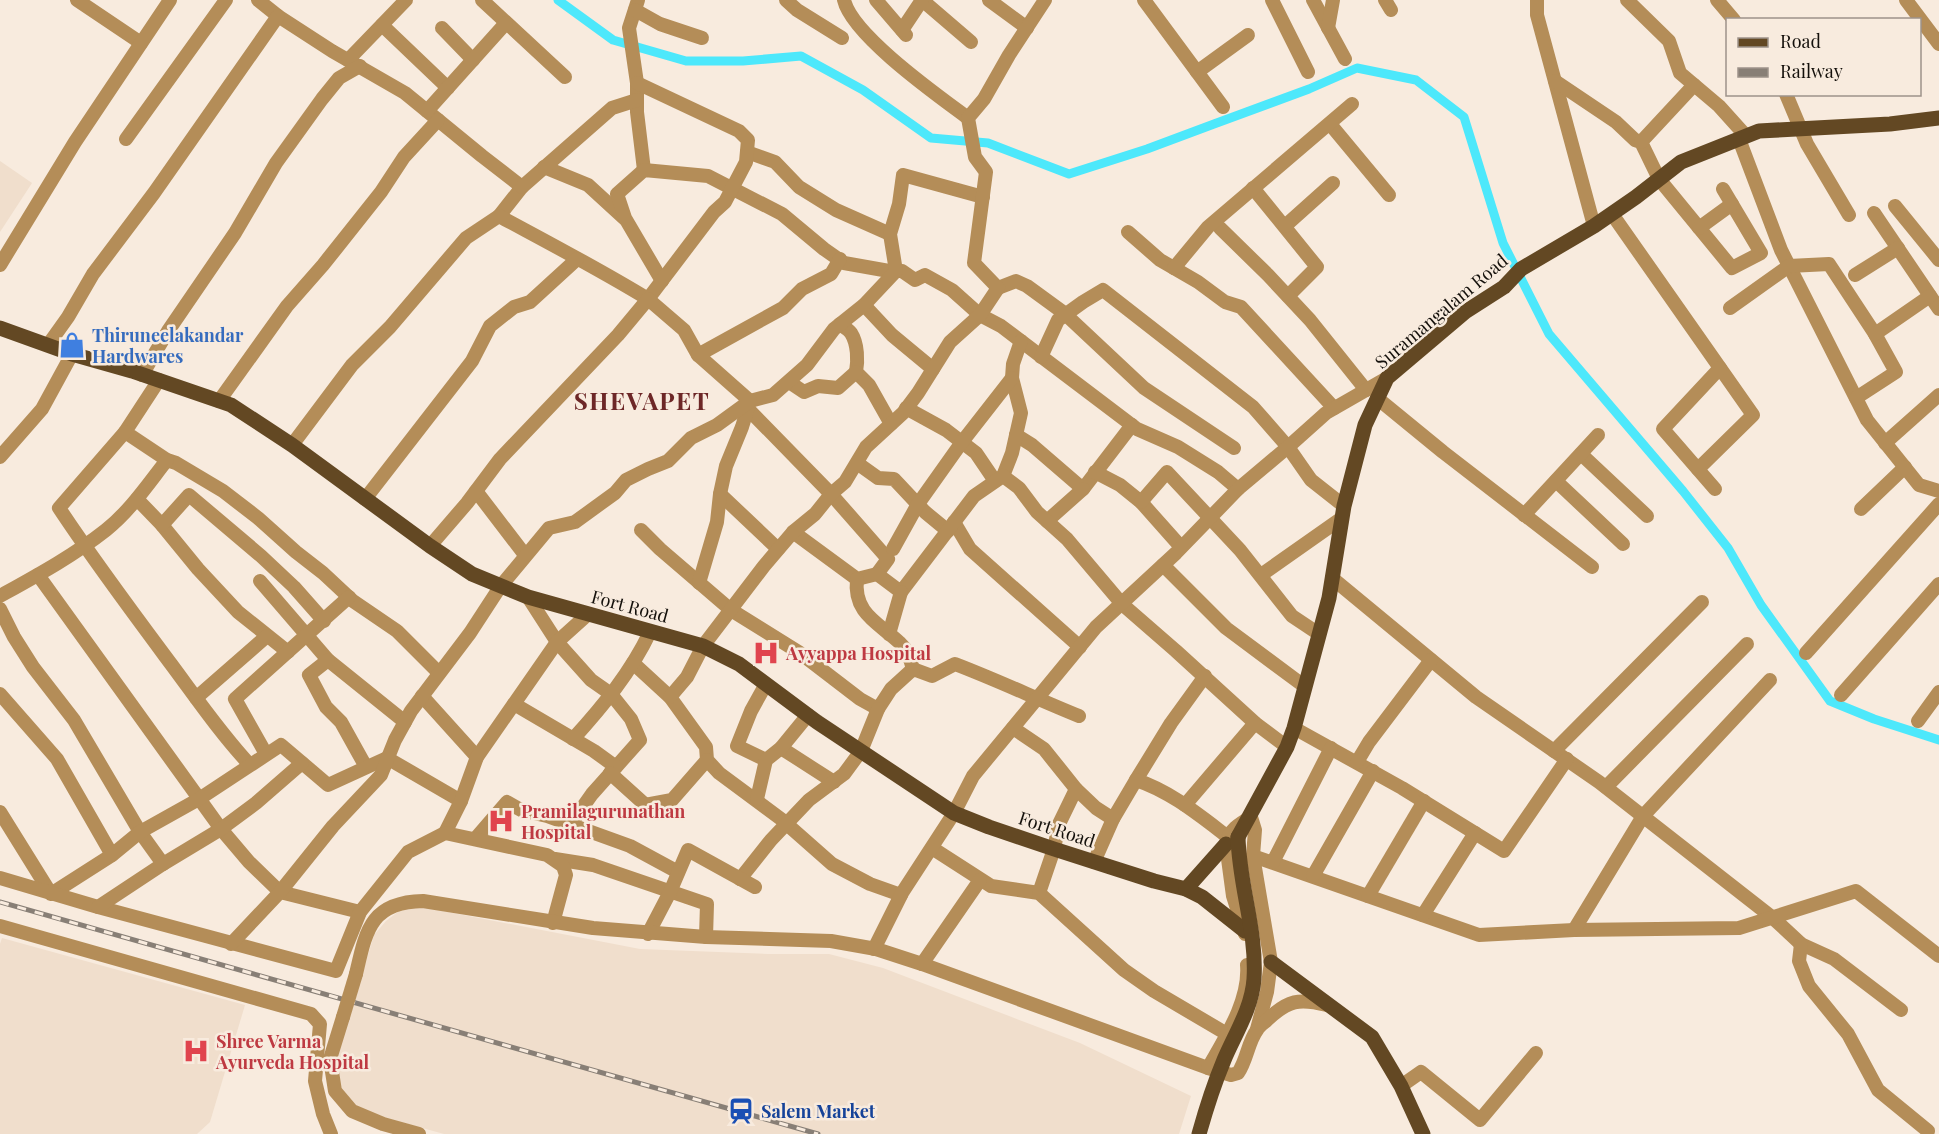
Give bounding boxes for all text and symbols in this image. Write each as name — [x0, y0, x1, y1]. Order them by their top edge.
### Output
legend — [1726, 18, 1921, 96]
text: Road — [1780, 29, 1821, 53]
text: Railway — [1780, 59, 1843, 83]
street label: Suramangalam Road — [1370, 248, 1513, 374]
place label: Thiruneelakandar Hardwares — [92, 323, 244, 368]
shop icon: Thiruneelakandar Hardwares — [57, 330, 87, 360]
district label: SHEVAPET — [574, 384, 710, 416]
street label: Fort Road — [589, 584, 672, 628]
hospital icon: Ayyappa Hospital — [751, 638, 781, 668]
place label: Ayyappa Hospital — [785, 641, 932, 665]
place label: Pramilagurunathan Hospital — [521, 799, 685, 844]
street label: Fort Road — [1016, 805, 1099, 853]
hospital icon: Pramilagurunathan Hospital — [486, 806, 516, 836]
place label: Shree Varma Ayurveda Hospital — [215, 1029, 369, 1074]
hospital icon: Shree Varma Ayurveda Hospital — [181, 1036, 211, 1066]
station icon: Salem Market — [726, 1096, 756, 1126]
place label: Salem Market — [761, 1099, 876, 1123]

